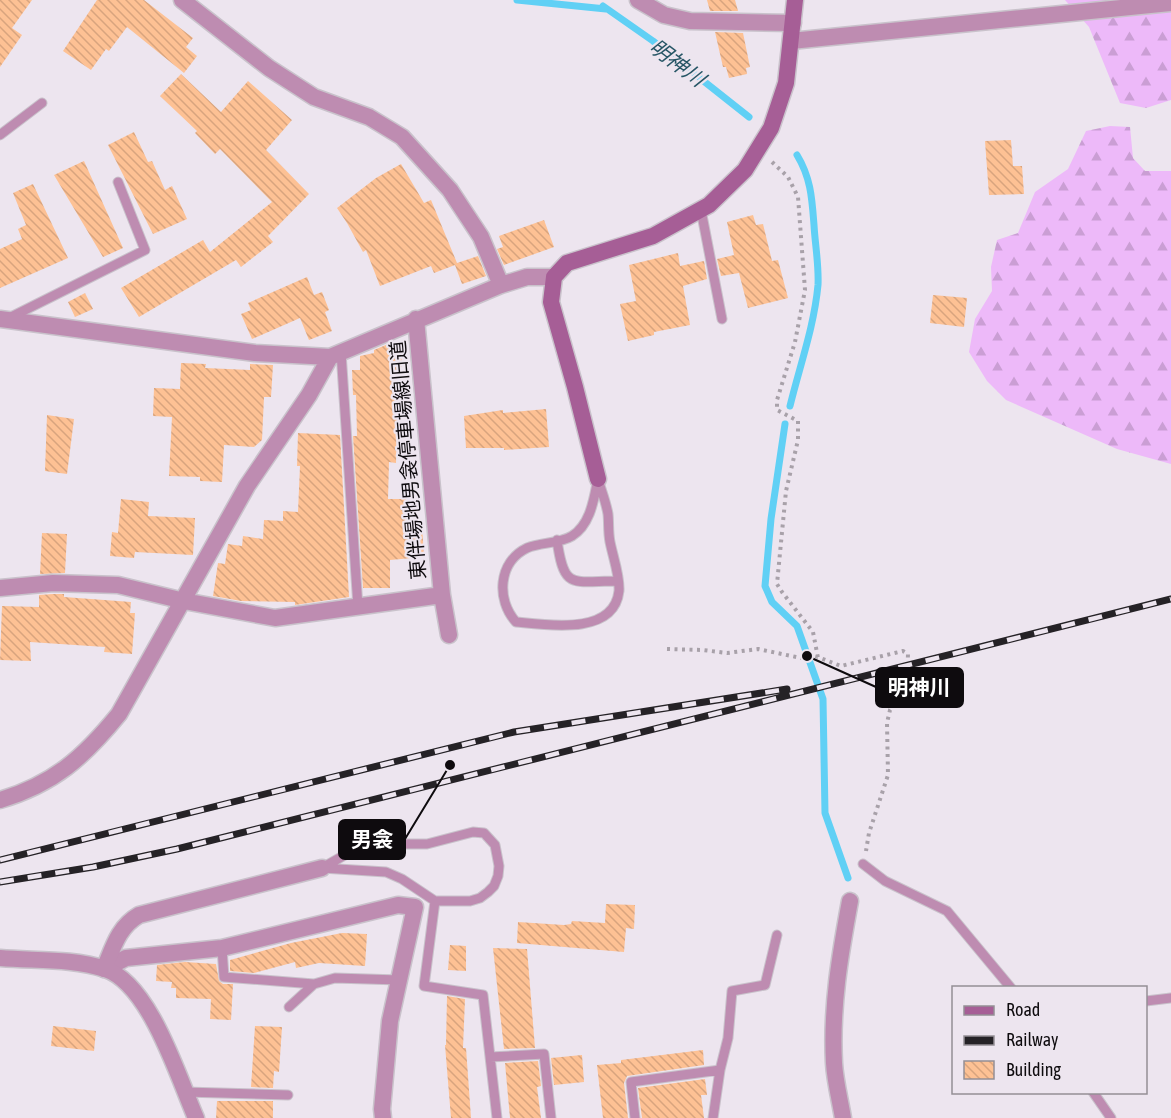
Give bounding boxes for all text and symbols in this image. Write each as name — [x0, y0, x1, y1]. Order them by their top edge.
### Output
water label: 明神川 — [645, 34, 712, 92]
street label: 東伴場地男衾停車場線旧道 — [386, 339, 429, 581]
callout: 明神川 — [876, 668, 963, 707]
text: 明神川 — [888, 675, 951, 699]
callout: 男衾 — [339, 820, 405, 859]
text: 男衾 — [351, 827, 393, 851]
legend — [952, 986, 1147, 1094]
text: Road — [1006, 999, 1040, 1020]
text: Railway — [1006, 1029, 1058, 1050]
text: Building — [1006, 1059, 1061, 1080]

